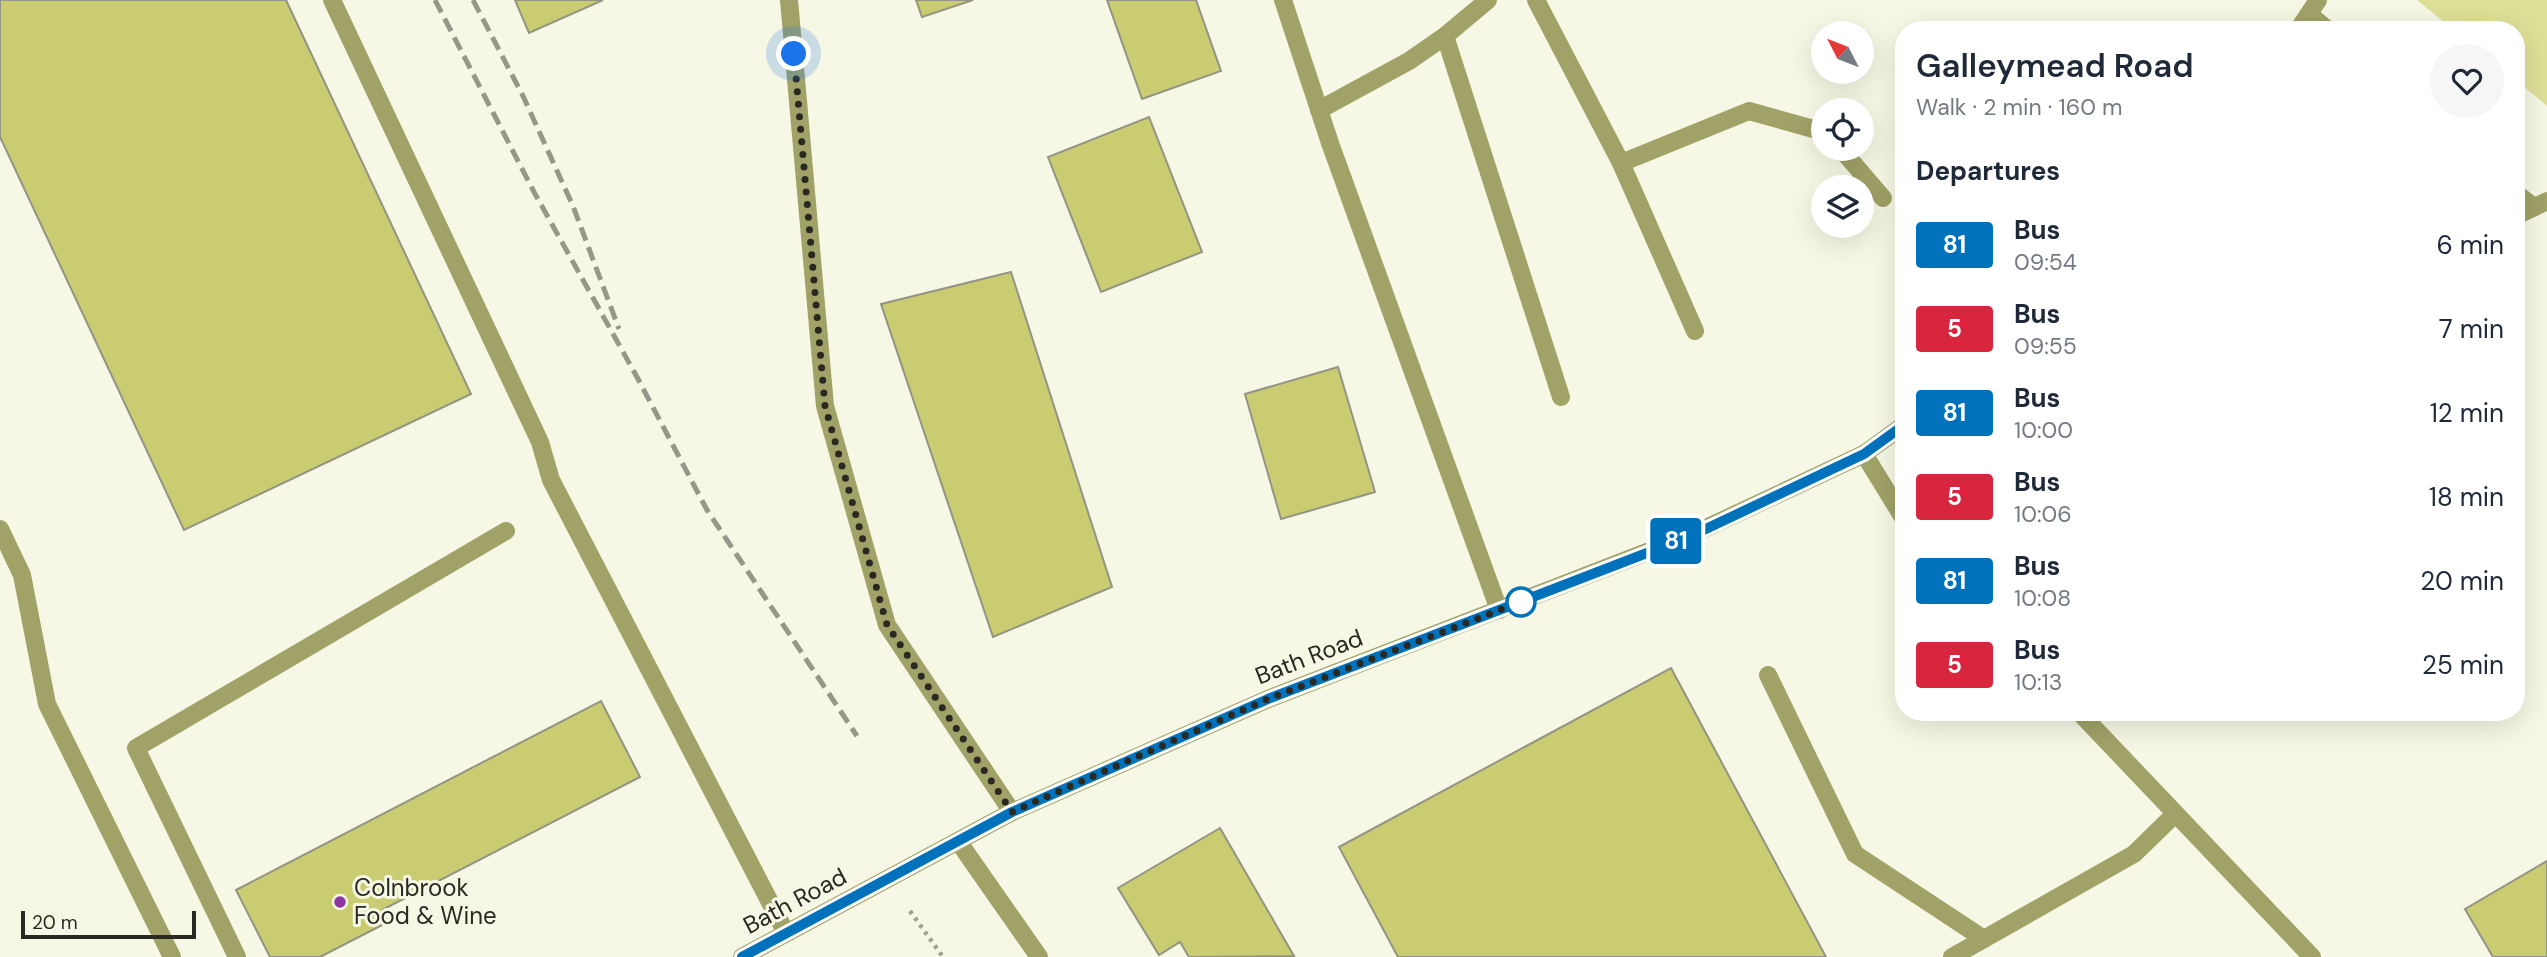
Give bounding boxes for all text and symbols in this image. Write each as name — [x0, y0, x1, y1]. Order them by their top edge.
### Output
north arrow — [1811, 21, 1874, 84]
map controls — [1811, 21, 1874, 238]
your location — [776, 36, 811, 71]
text: Galleymead Road — [1916, 44, 2194, 87]
button: heart — [2430, 44, 2504, 118]
text: Walk · 2 min · 160 m — [1916, 92, 2123, 122]
button: locate — [1811, 98, 1874, 161]
text: Departures — [1916, 154, 2060, 188]
button: layers — [1811, 175, 1874, 238]
text: Bus — [2014, 213, 2060, 247]
text: 6 min — [2436, 228, 2504, 262]
text: 81 — [1943, 229, 1966, 260]
text: 09:54 — [2014, 247, 2077, 277]
text: Bus — [2014, 297, 2060, 331]
text: 7 min — [2439, 312, 2504, 346]
text: 5 — [1947, 313, 1962, 344]
text: 09:55 — [2014, 331, 2077, 361]
text: Bus — [2014, 381, 2060, 415]
text: 12 min — [2430, 396, 2504, 430]
text: 81 — [1943, 397, 1966, 428]
text: 10:00 — [2014, 415, 2073, 445]
text: Bus — [2014, 465, 2060, 499]
text: 18 min — [2429, 480, 2504, 514]
text: 5 — [1947, 481, 1962, 512]
text: 10:06 — [2014, 499, 2072, 529]
line badge: 81 — [1644, 518, 1708, 564]
text: 81 — [1664, 525, 1688, 556]
text: Bus — [2014, 549, 2060, 583]
text: 20 min — [2420, 564, 2504, 598]
text: 81 — [1943, 565, 1966, 596]
text: 10:08 — [2014, 583, 2071, 613]
unlabelled marker — [1506, 587, 1536, 617]
street label: Bath Road — [1251, 622, 1367, 691]
text: Bus — [2014, 633, 2060, 667]
text: 25 min — [2422, 648, 2504, 682]
text: 5 — [1947, 649, 1962, 680]
text: 10:13 — [2014, 667, 2062, 697]
street label: Bath Road — [738, 860, 852, 941]
place label: Colnbrook Food & Wine — [354, 872, 497, 931]
marker: Colnbrook Food & Wine — [332, 894, 348, 910]
scale bar — [21, 908, 196, 940]
text: 20 m — [32, 910, 78, 935]

